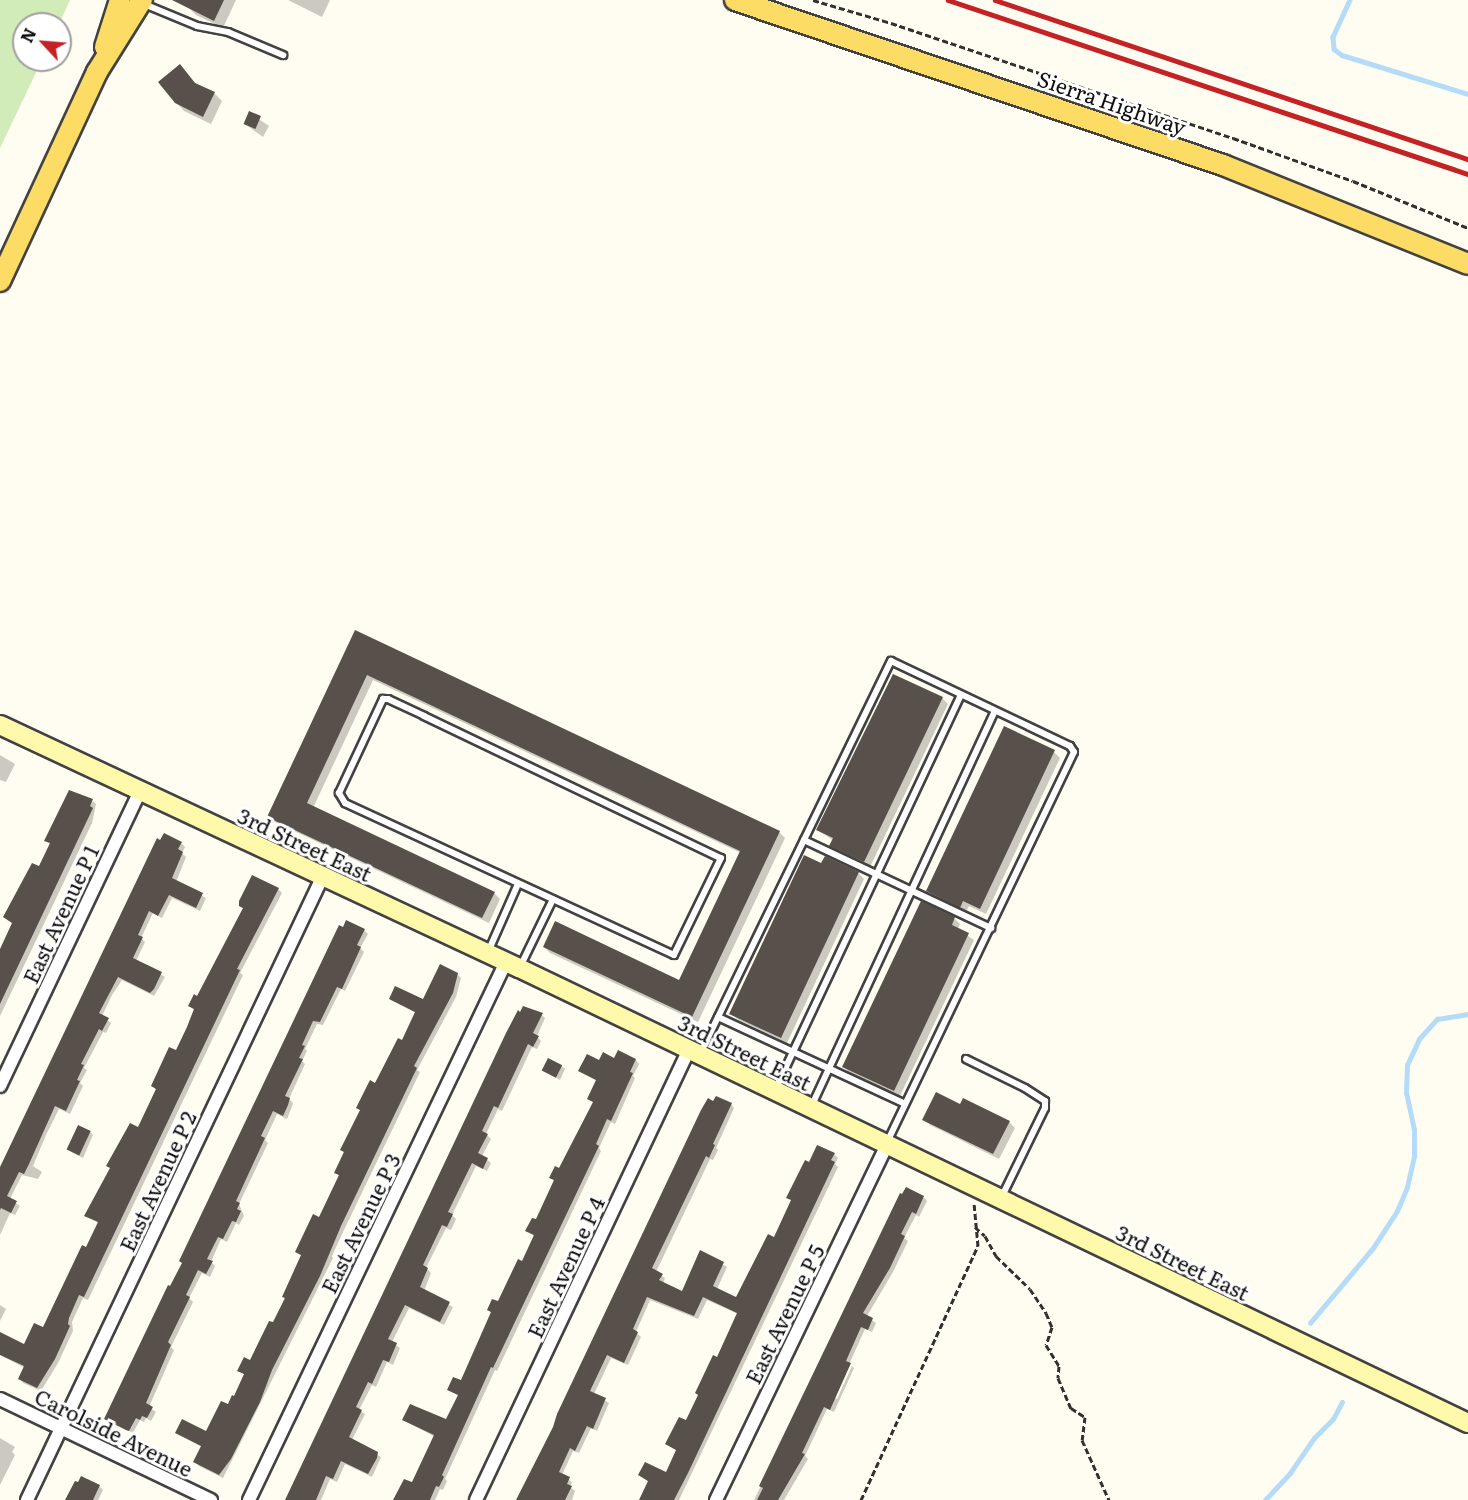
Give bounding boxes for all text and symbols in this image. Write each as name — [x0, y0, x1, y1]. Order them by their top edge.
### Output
north arrow — [12, 12, 72, 72]
text: N — [14, 24, 41, 46]
street label: Sierra Highway — [1035, 65, 1189, 139]
street label: 3rd Street East — [234, 802, 376, 886]
street label: East Avenue P 1 — [17, 841, 103, 987]
street label: 3rd Street East — [674, 1009, 816, 1095]
street label: East Avenue P 2 — [113, 1107, 201, 1255]
street label: East Avenue P 3 — [315, 1149, 405, 1297]
street label: East Avenue P 4 — [521, 1192, 609, 1342]
street label: 3rd Street East — [1112, 1219, 1254, 1305]
street label: East Avenue P 5 — [739, 1240, 829, 1388]
street label: Carolside Avenue — [31, 1383, 197, 1481]

